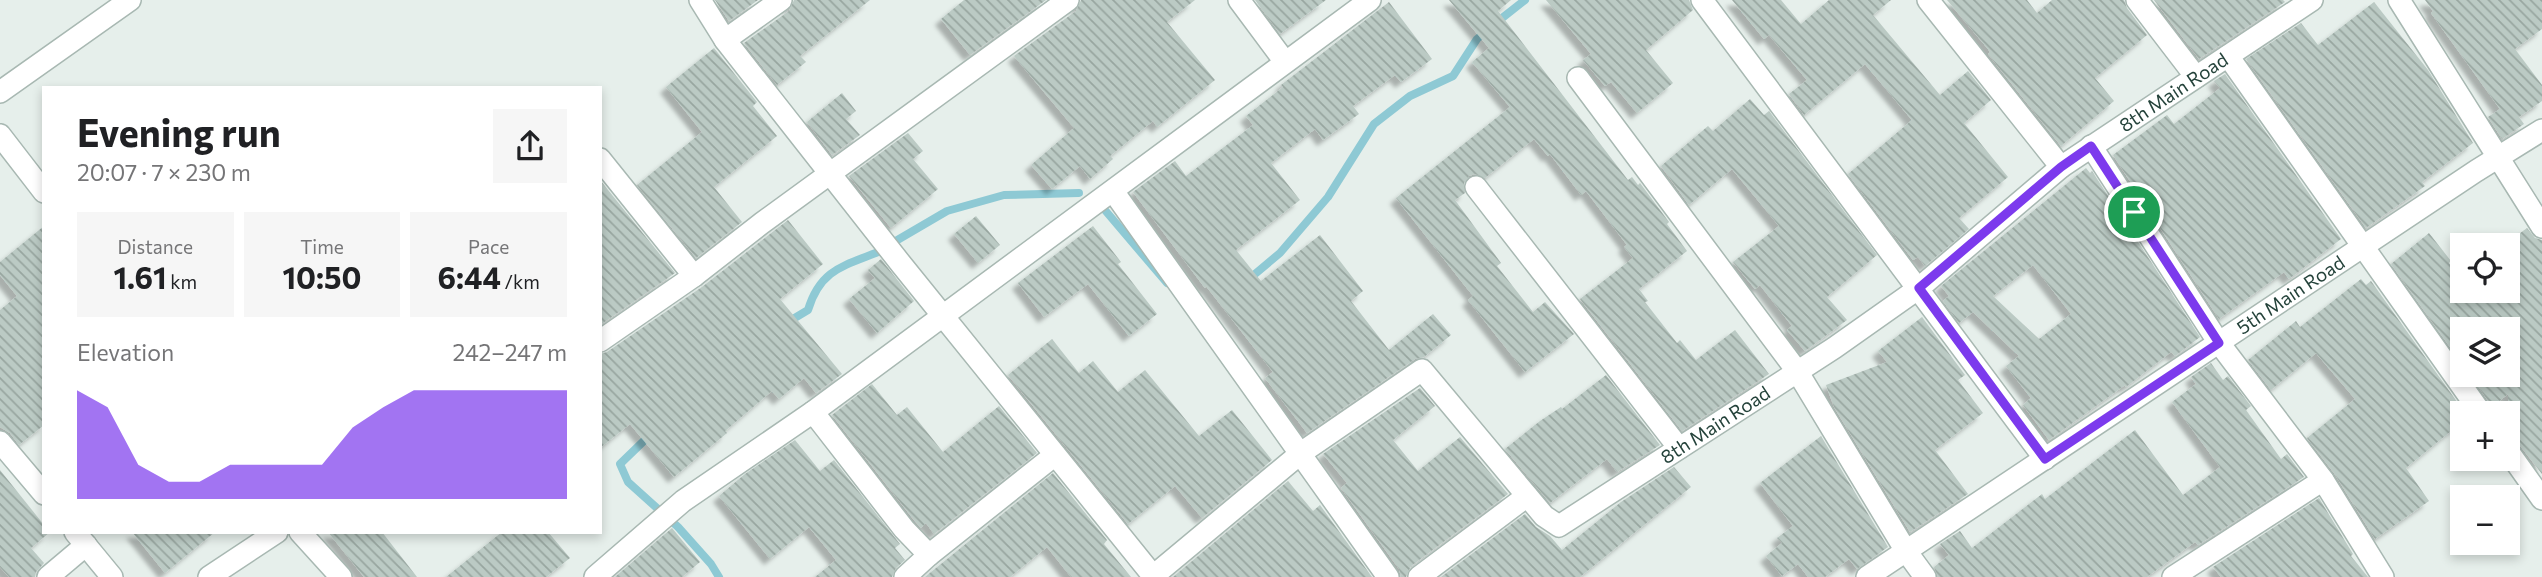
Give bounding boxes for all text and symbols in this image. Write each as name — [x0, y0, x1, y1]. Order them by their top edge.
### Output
street label: 8th Main Road — [2114, 47, 2232, 136]
text: Evening run — [77, 108, 281, 155]
button: share — [493, 109, 567, 183]
text: 20:07 · 7 × 230 m — [77, 158, 251, 186]
pin — [2104, 182, 2164, 242]
icon: arrive — [2115, 193, 2153, 231]
map controls — [2450, 233, 2520, 555]
button: locate — [2450, 233, 2520, 303]
text: Distance — [118, 235, 193, 258]
text: Time — [300, 235, 344, 258]
text: Pace — [468, 235, 509, 258]
street label: 5th Main Road — [2232, 250, 2349, 338]
text: 1.61 — [113, 258, 167, 295]
text: 10:50 — [283, 258, 361, 295]
text: 6:44 — [438, 258, 501, 295]
text: km — [167, 270, 197, 293]
text: /km — [501, 270, 540, 293]
button: layers — [2450, 317, 2520, 387]
text: Elevation — [77, 338, 174, 366]
text: 242–247 m — [453, 338, 567, 366]
street label: 8th Main Road — [1656, 381, 1774, 468]
button: + — [2450, 401, 2520, 471]
button: − — [2450, 485, 2520, 555]

